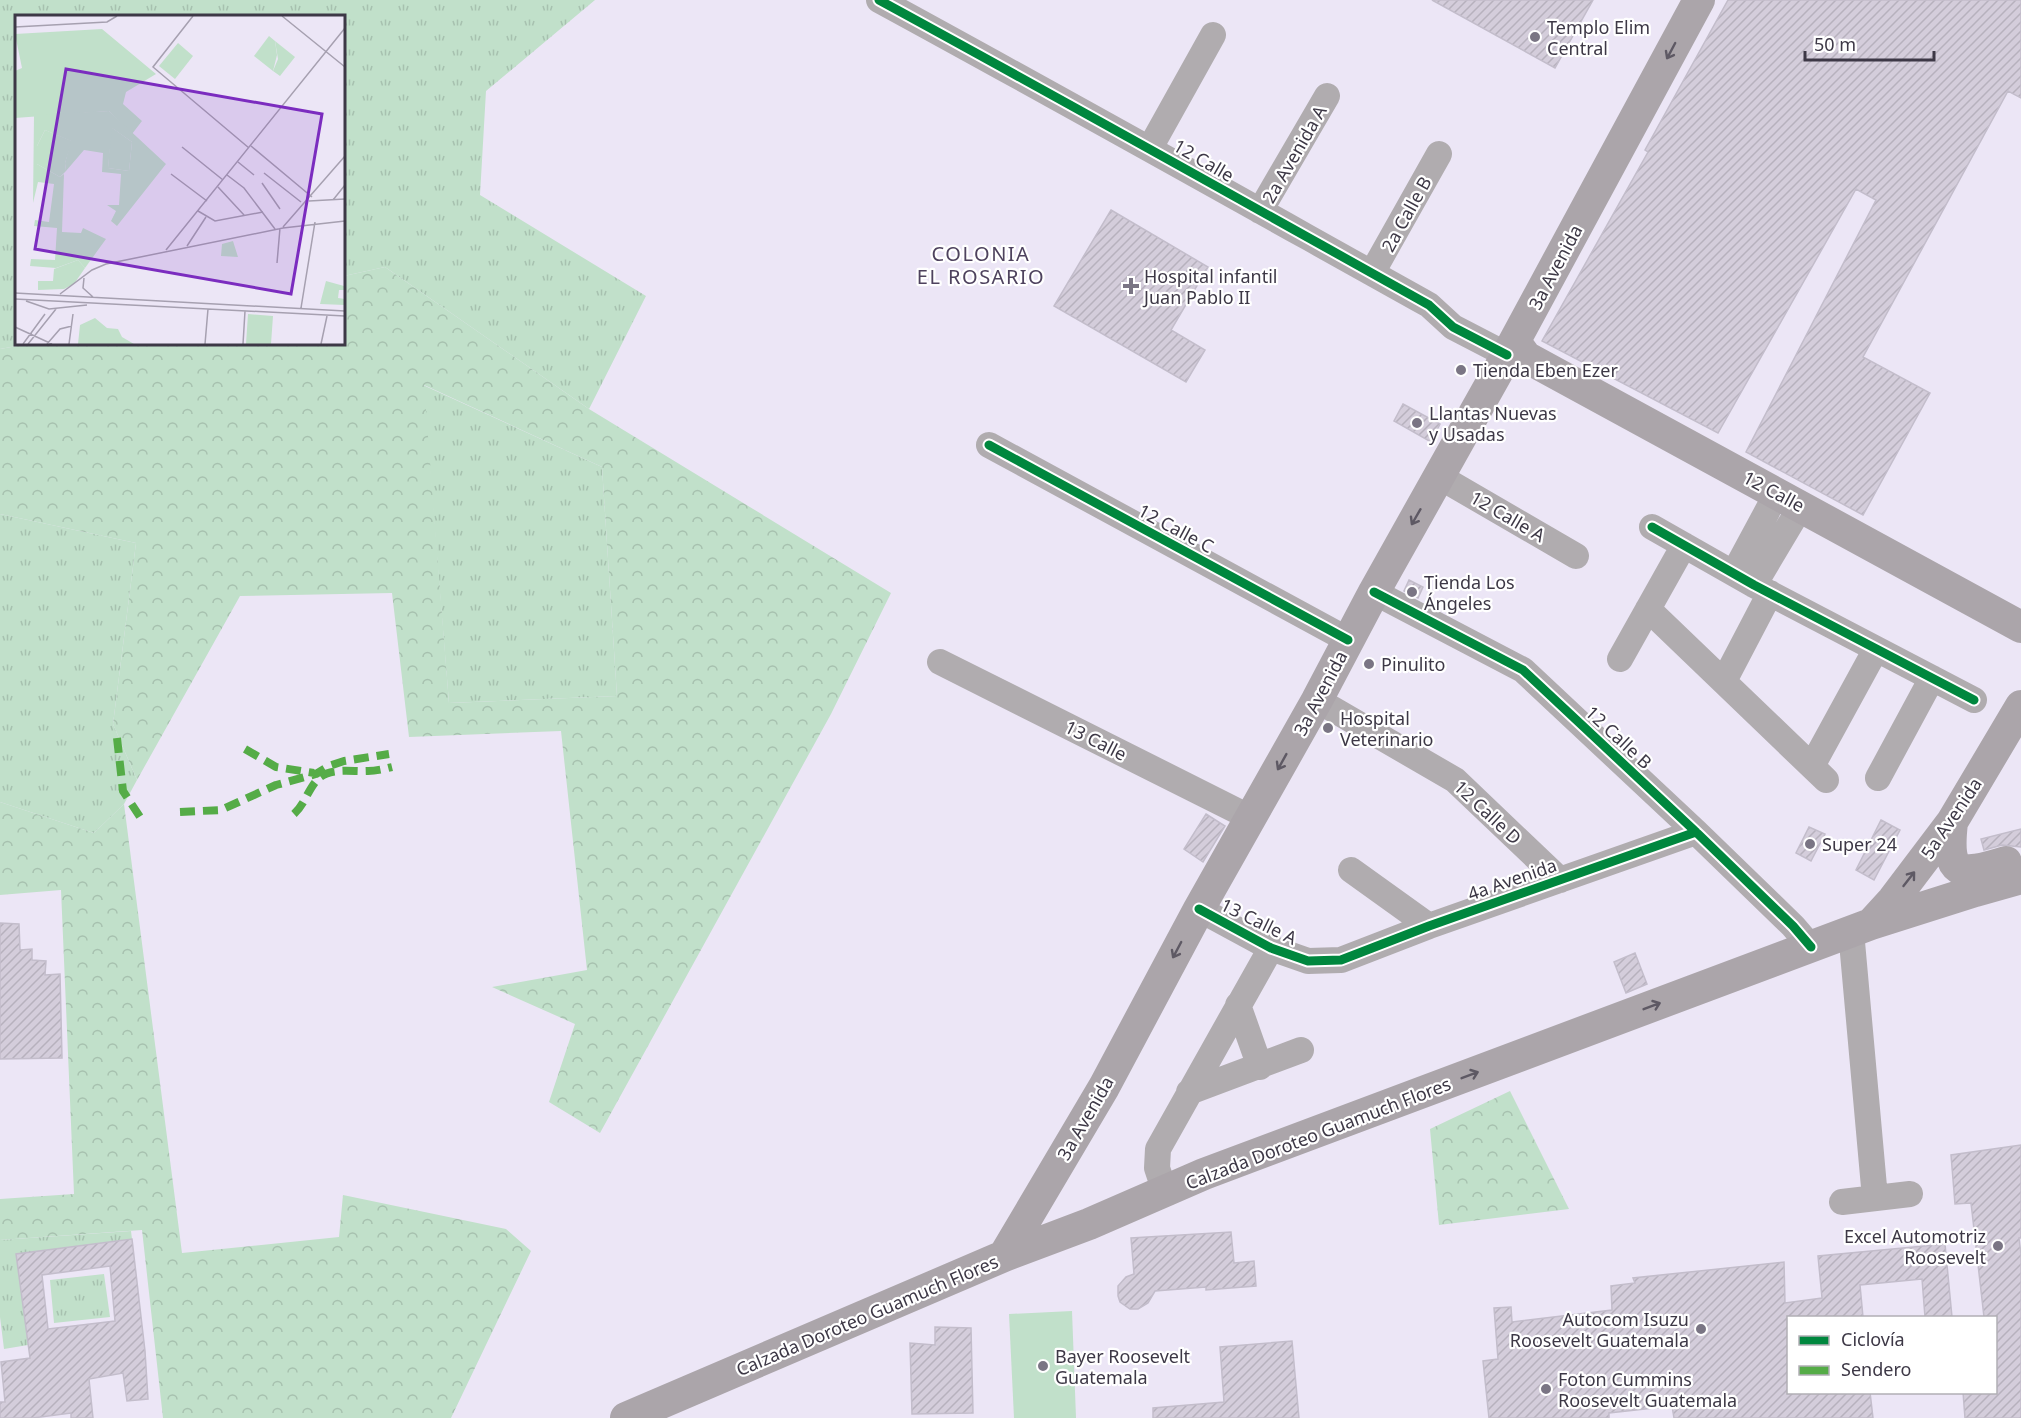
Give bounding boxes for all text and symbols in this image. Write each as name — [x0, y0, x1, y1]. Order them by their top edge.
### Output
inset map — [15, 15, 345, 345]
place label: Templo Elim Central — [1547, 15, 1650, 60]
scale bar — [1805, 24, 1934, 62]
marker: Templo Elim Central — [1528, 30, 1542, 44]
text: 50 m — [1814, 32, 1856, 56]
one-way arrow — [1665, 42, 1676, 60]
street label: 2a Avenida A — [1256, 100, 1332, 207]
street label: 12 Calle — [1169, 133, 1239, 187]
street label: 2a Calle B — [1376, 172, 1436, 256]
street label: 3a Avenida — [1523, 220, 1587, 314]
district label: COLONIA EL ROSARIO — [917, 240, 1045, 290]
place label: Hospital infantil Juan Pablo II — [1142, 264, 1277, 309]
marker: Hospital infantil Juan Pablo II — [1122, 277, 1140, 295]
place label: Tienda Eben Ezer — [1473, 358, 1618, 382]
marker: Tienda Eben Ezer — [1454, 363, 1468, 377]
place label: Llantas Nuevas y Usadas — [1429, 401, 1557, 446]
marker: Llantas Nuevas y Usadas — [1410, 416, 1424, 430]
street label: 12 Calle — [1739, 465, 1809, 517]
street label: 12 Calle A — [1466, 485, 1550, 547]
street label: 12 Calle C — [1134, 498, 1218, 558]
one-way arrow — [1410, 509, 1422, 526]
place label: Tienda Los Ángeles — [1424, 570, 1515, 615]
marker: Tienda Los Ángeles — [1405, 585, 1419, 599]
street label: 3a Avenida — [1288, 646, 1352, 740]
place label: Pinulito — [1381, 652, 1445, 676]
marker: Pinulito — [1362, 657, 1376, 671]
street label: 12 Calle B — [1581, 700, 1657, 774]
place label: Hospital Veterinario — [1340, 706, 1434, 751]
street label: 13 Calle — [1061, 714, 1131, 766]
marker: Hospital Veterinario — [1321, 721, 1335, 735]
one-way arrow — [1276, 753, 1288, 770]
street label: 5a Avenida — [1915, 773, 1987, 863]
street label: 12 Calle D — [1449, 775, 1527, 849]
place label: Super 24 — [1822, 832, 1897, 856]
marker: Super 24 — [1803, 837, 1817, 851]
street label: 4a Avenida — [1464, 853, 1560, 905]
one-way arrow — [1902, 871, 1915, 887]
street label: 13 Calle A — [1217, 892, 1302, 950]
one-way arrow — [1171, 941, 1182, 959]
one-way arrow — [1642, 1000, 1661, 1011]
one-way arrow — [1460, 1069, 1478, 1080]
street label: Calzada Doroteo Guamuch Flores — [1182, 1071, 1454, 1195]
street label: 3a Avenida — [1051, 1072, 1119, 1164]
place label: Excel Automotriz Roosevelt — [1844, 1224, 1987, 1269]
marker: Excel Automotriz Roosevelt — [1991, 1239, 2005, 1253]
street label: Calzada Doroteo Guamuch Flores — [732, 1249, 1002, 1381]
place label: Autocom Isuzu Roosevelt Guatemala — [1510, 1307, 1689, 1352]
legend — [1787, 1316, 1997, 1394]
marker: Autocom Isuzu Roosevelt Guatemala — [1694, 1322, 1708, 1336]
text: Ciclovía — [1841, 1327, 1905, 1351]
place label: Bayer Roosevelt Guatemala — [1055, 1344, 1191, 1389]
text: Sendero — [1841, 1357, 1911, 1381]
marker: Bayer Roosevelt Guatemala — [1036, 1359, 1050, 1373]
place label: Foton Cummins Roosevelt Guatemala — [1558, 1367, 1737, 1412]
marker: Foton Cummins Roosevelt Guatemala — [1539, 1382, 1553, 1396]

